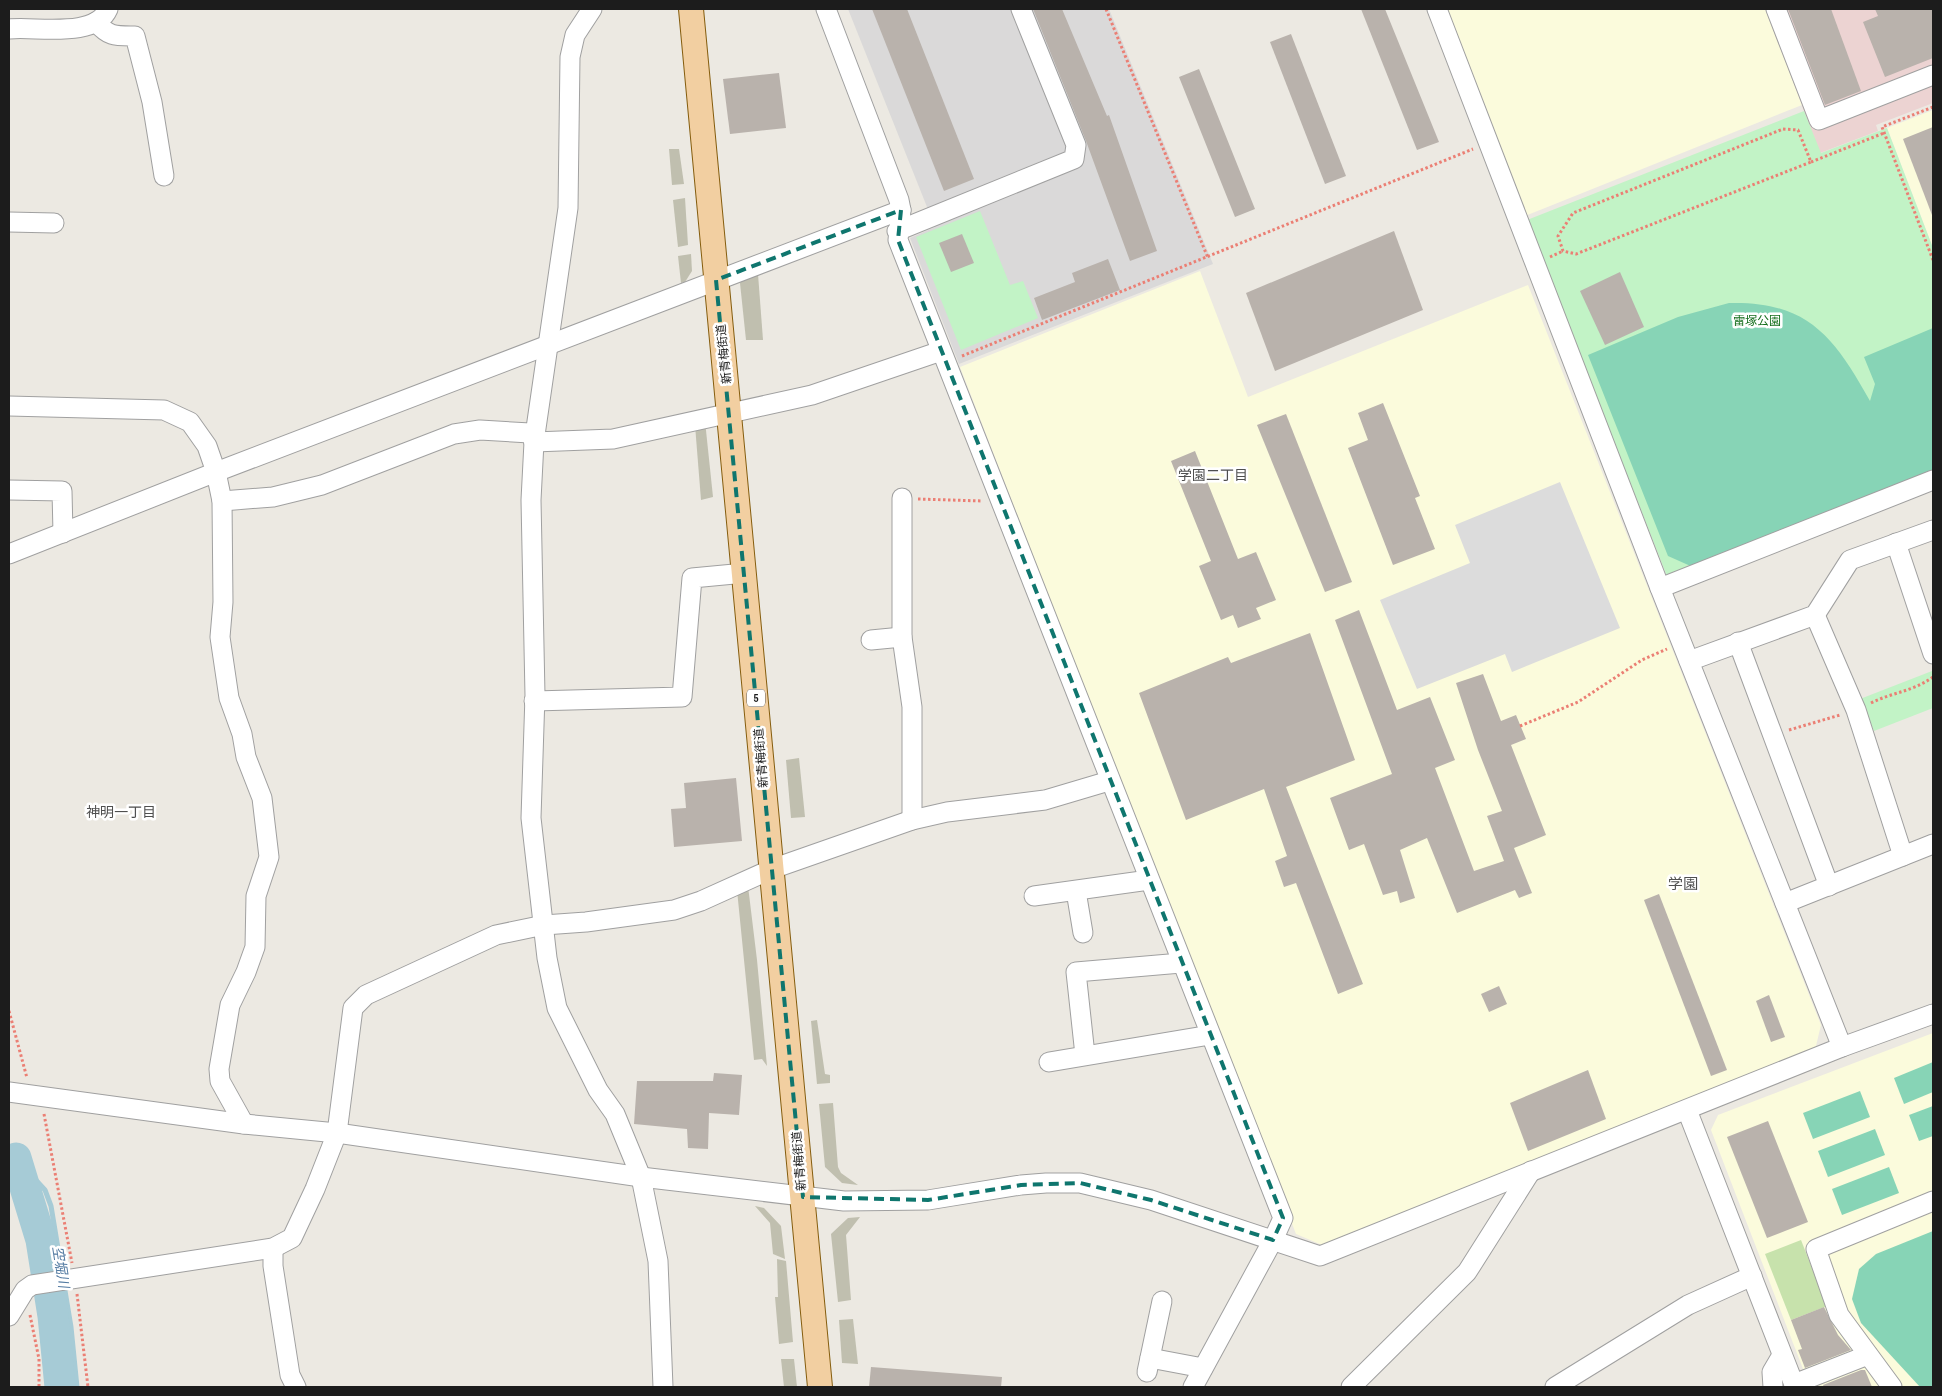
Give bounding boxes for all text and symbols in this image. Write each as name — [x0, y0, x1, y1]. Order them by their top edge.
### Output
park label: 雷塚公園 — [1733, 313, 1781, 329]
street label: 新青梅街道 — [713, 323, 735, 385]
district label: 学園二丁目 — [1178, 466, 1248, 484]
road number: 5 — [747, 690, 765, 706]
street label: 新青梅街道 — [750, 727, 772, 789]
district label: 神明一丁目 — [86, 803, 156, 821]
district label: 学園 — [1668, 873, 1698, 894]
street label: 新青梅街道 — [788, 1130, 810, 1192]
water label: 空堀川 — [49, 1245, 73, 1291]

